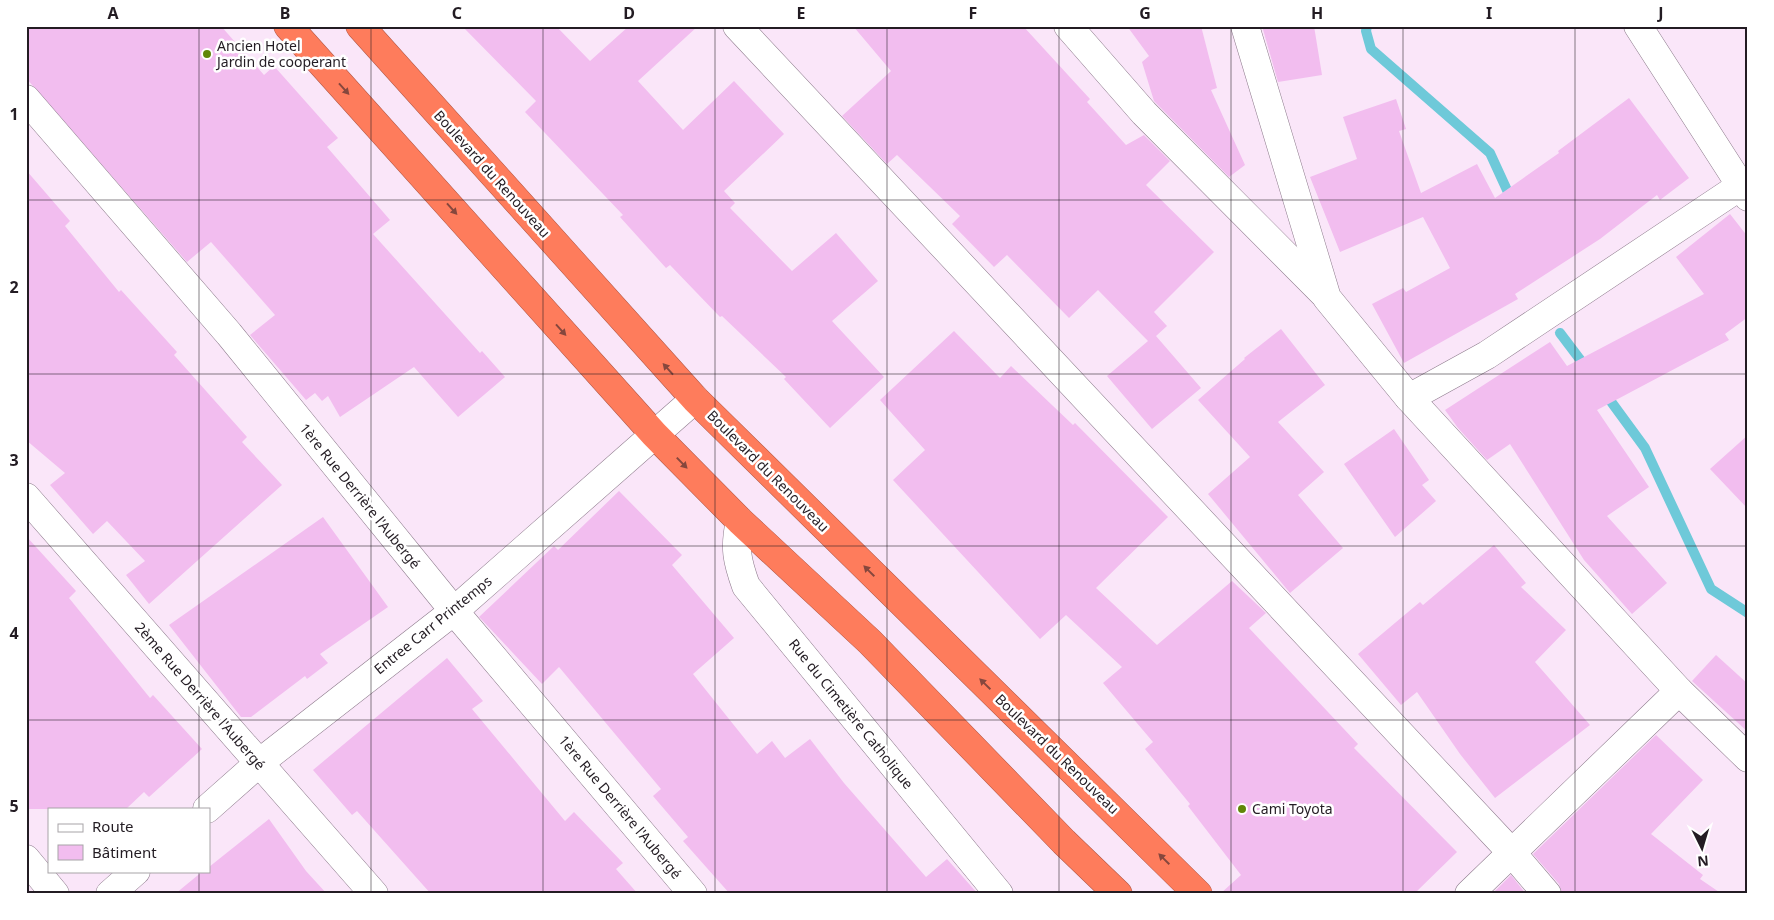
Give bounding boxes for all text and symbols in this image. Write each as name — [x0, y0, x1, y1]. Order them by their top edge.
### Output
text: A — [107, 2, 119, 24]
text: B — [280, 2, 290, 24]
text: C — [452, 2, 462, 24]
text: D — [623, 2, 635, 24]
text: E — [797, 2, 806, 24]
text: F — [969, 2, 977, 24]
text: G — [1139, 2, 1151, 24]
text: H — [1311, 2, 1323, 24]
text: I — [1486, 2, 1492, 24]
text: J — [1656, 2, 1664, 24]
place label: Ancien Hotel Jardin de cooperant — [215, 36, 346, 71]
marker: Ancien Hotel Jardin de cooperant — [201, 48, 213, 60]
one-way arrow — [338, 82, 350, 94]
text: 1 — [9, 103, 19, 125]
street label: Boulevard du Renouveau — [430, 106, 555, 241]
one-way arrow — [446, 203, 458, 215]
text: 2 — [9, 276, 19, 298]
one-way arrow — [555, 324, 567, 336]
one-way arrow — [662, 363, 674, 375]
street label: Boulevard du Renouveau — [703, 406, 833, 536]
street label: 1ère Rue Derrière l'Aubergé — [296, 419, 425, 572]
text: 3 — [9, 449, 19, 471]
one-way arrow — [676, 457, 688, 469]
one-way arrow — [863, 565, 875, 577]
street label: Entree Carr Printemps — [370, 571, 496, 678]
street label: 2ème Rue Derrière l'Aubergé — [131, 618, 270, 774]
text: 4 — [9, 622, 19, 644]
street label: Rue du Cimetière Catholique — [785, 635, 918, 793]
one-way arrow — [979, 678, 991, 690]
street label: Boulevard du Renouveau — [991, 690, 1123, 818]
street label: 1ère Rue Derrière l'Aubergé — [555, 731, 686, 883]
text: 5 — [9, 795, 19, 817]
place label: Cami Toyota — [1252, 799, 1333, 818]
marker: Cami Toyota — [1236, 803, 1248, 815]
legend — [48, 808, 210, 872]
text: Route — [92, 816, 134, 836]
north arrow — [1676, 822, 1726, 872]
text: Bâtiment — [92, 842, 157, 862]
text: N — [1697, 851, 1710, 871]
one-way arrow — [1158, 853, 1170, 865]

